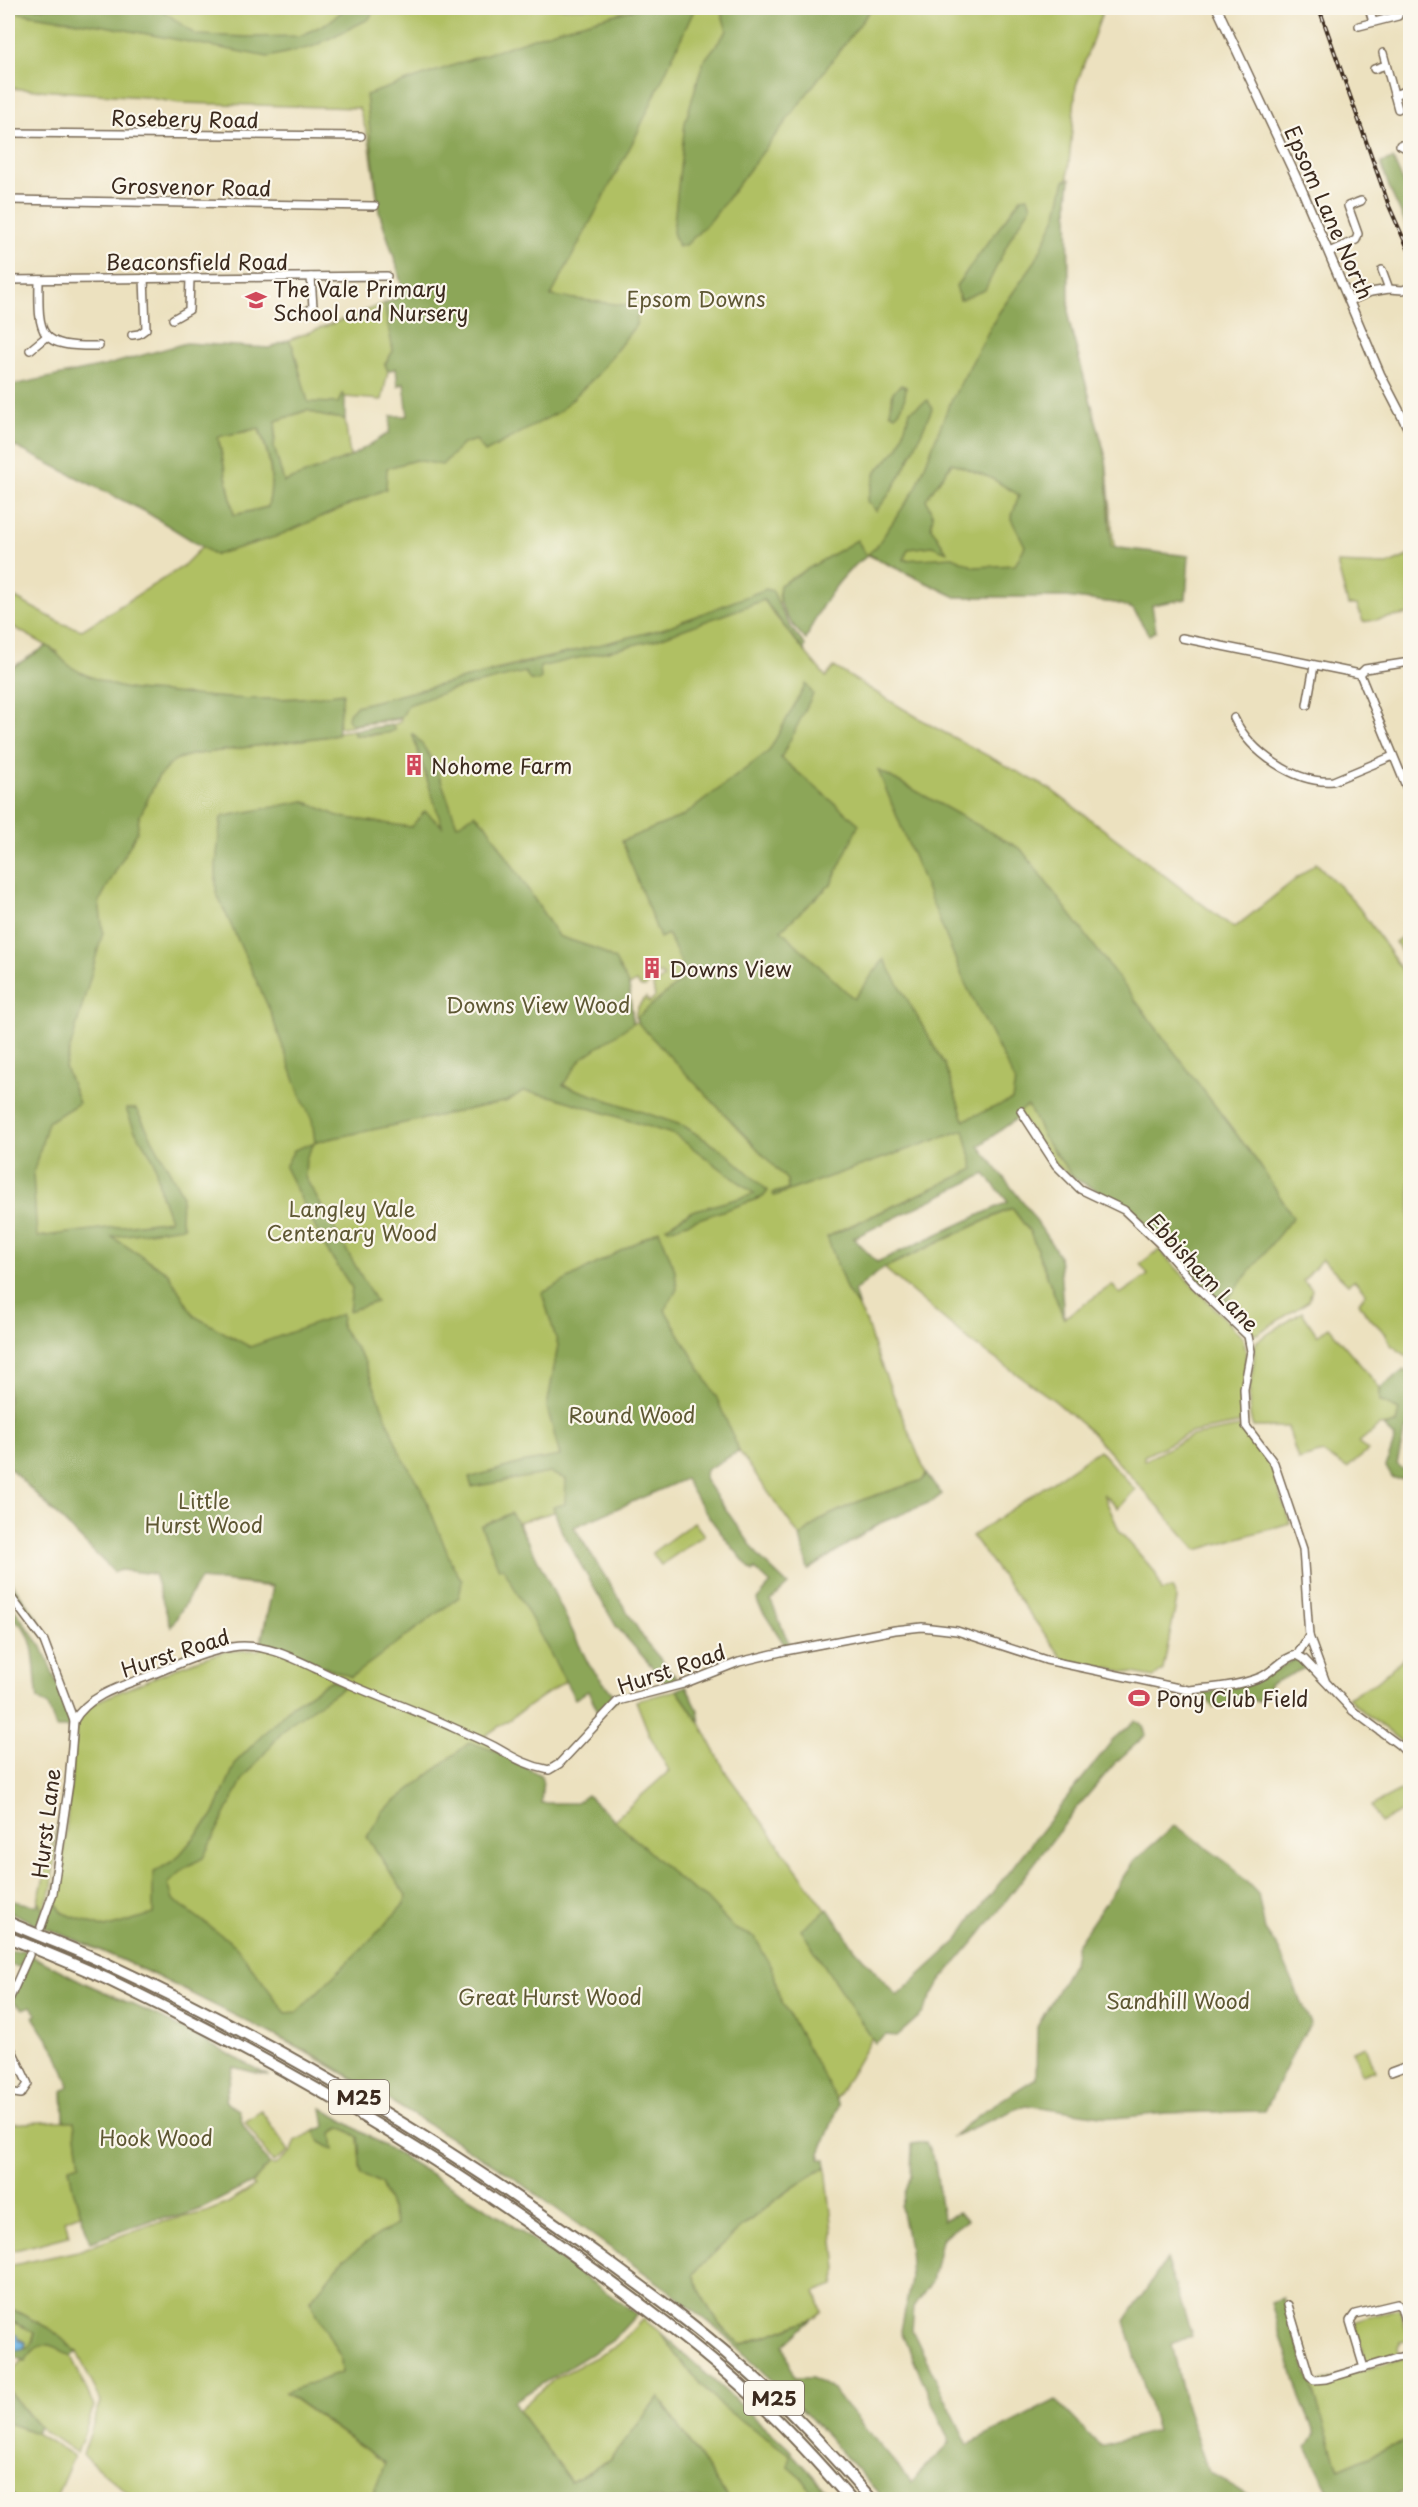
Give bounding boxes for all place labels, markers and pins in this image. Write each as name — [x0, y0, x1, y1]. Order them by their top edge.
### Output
place label: The Vale Primary School and Nursery — [273, 272, 469, 328]
school or university icon: The Vale Primary School and Nursery — [244, 288, 268, 312]
place label: Nohome Farm — [431, 749, 572, 781]
building icon: Nohome Farm — [402, 753, 426, 777]
place label: Downs View — [669, 952, 792, 984]
building icon: Downs View — [640, 956, 664, 980]
place label: Pony Club Field — [1156, 1682, 1308, 1714]
sports icon: Pony Club Field — [1127, 1686, 1151, 1710]

